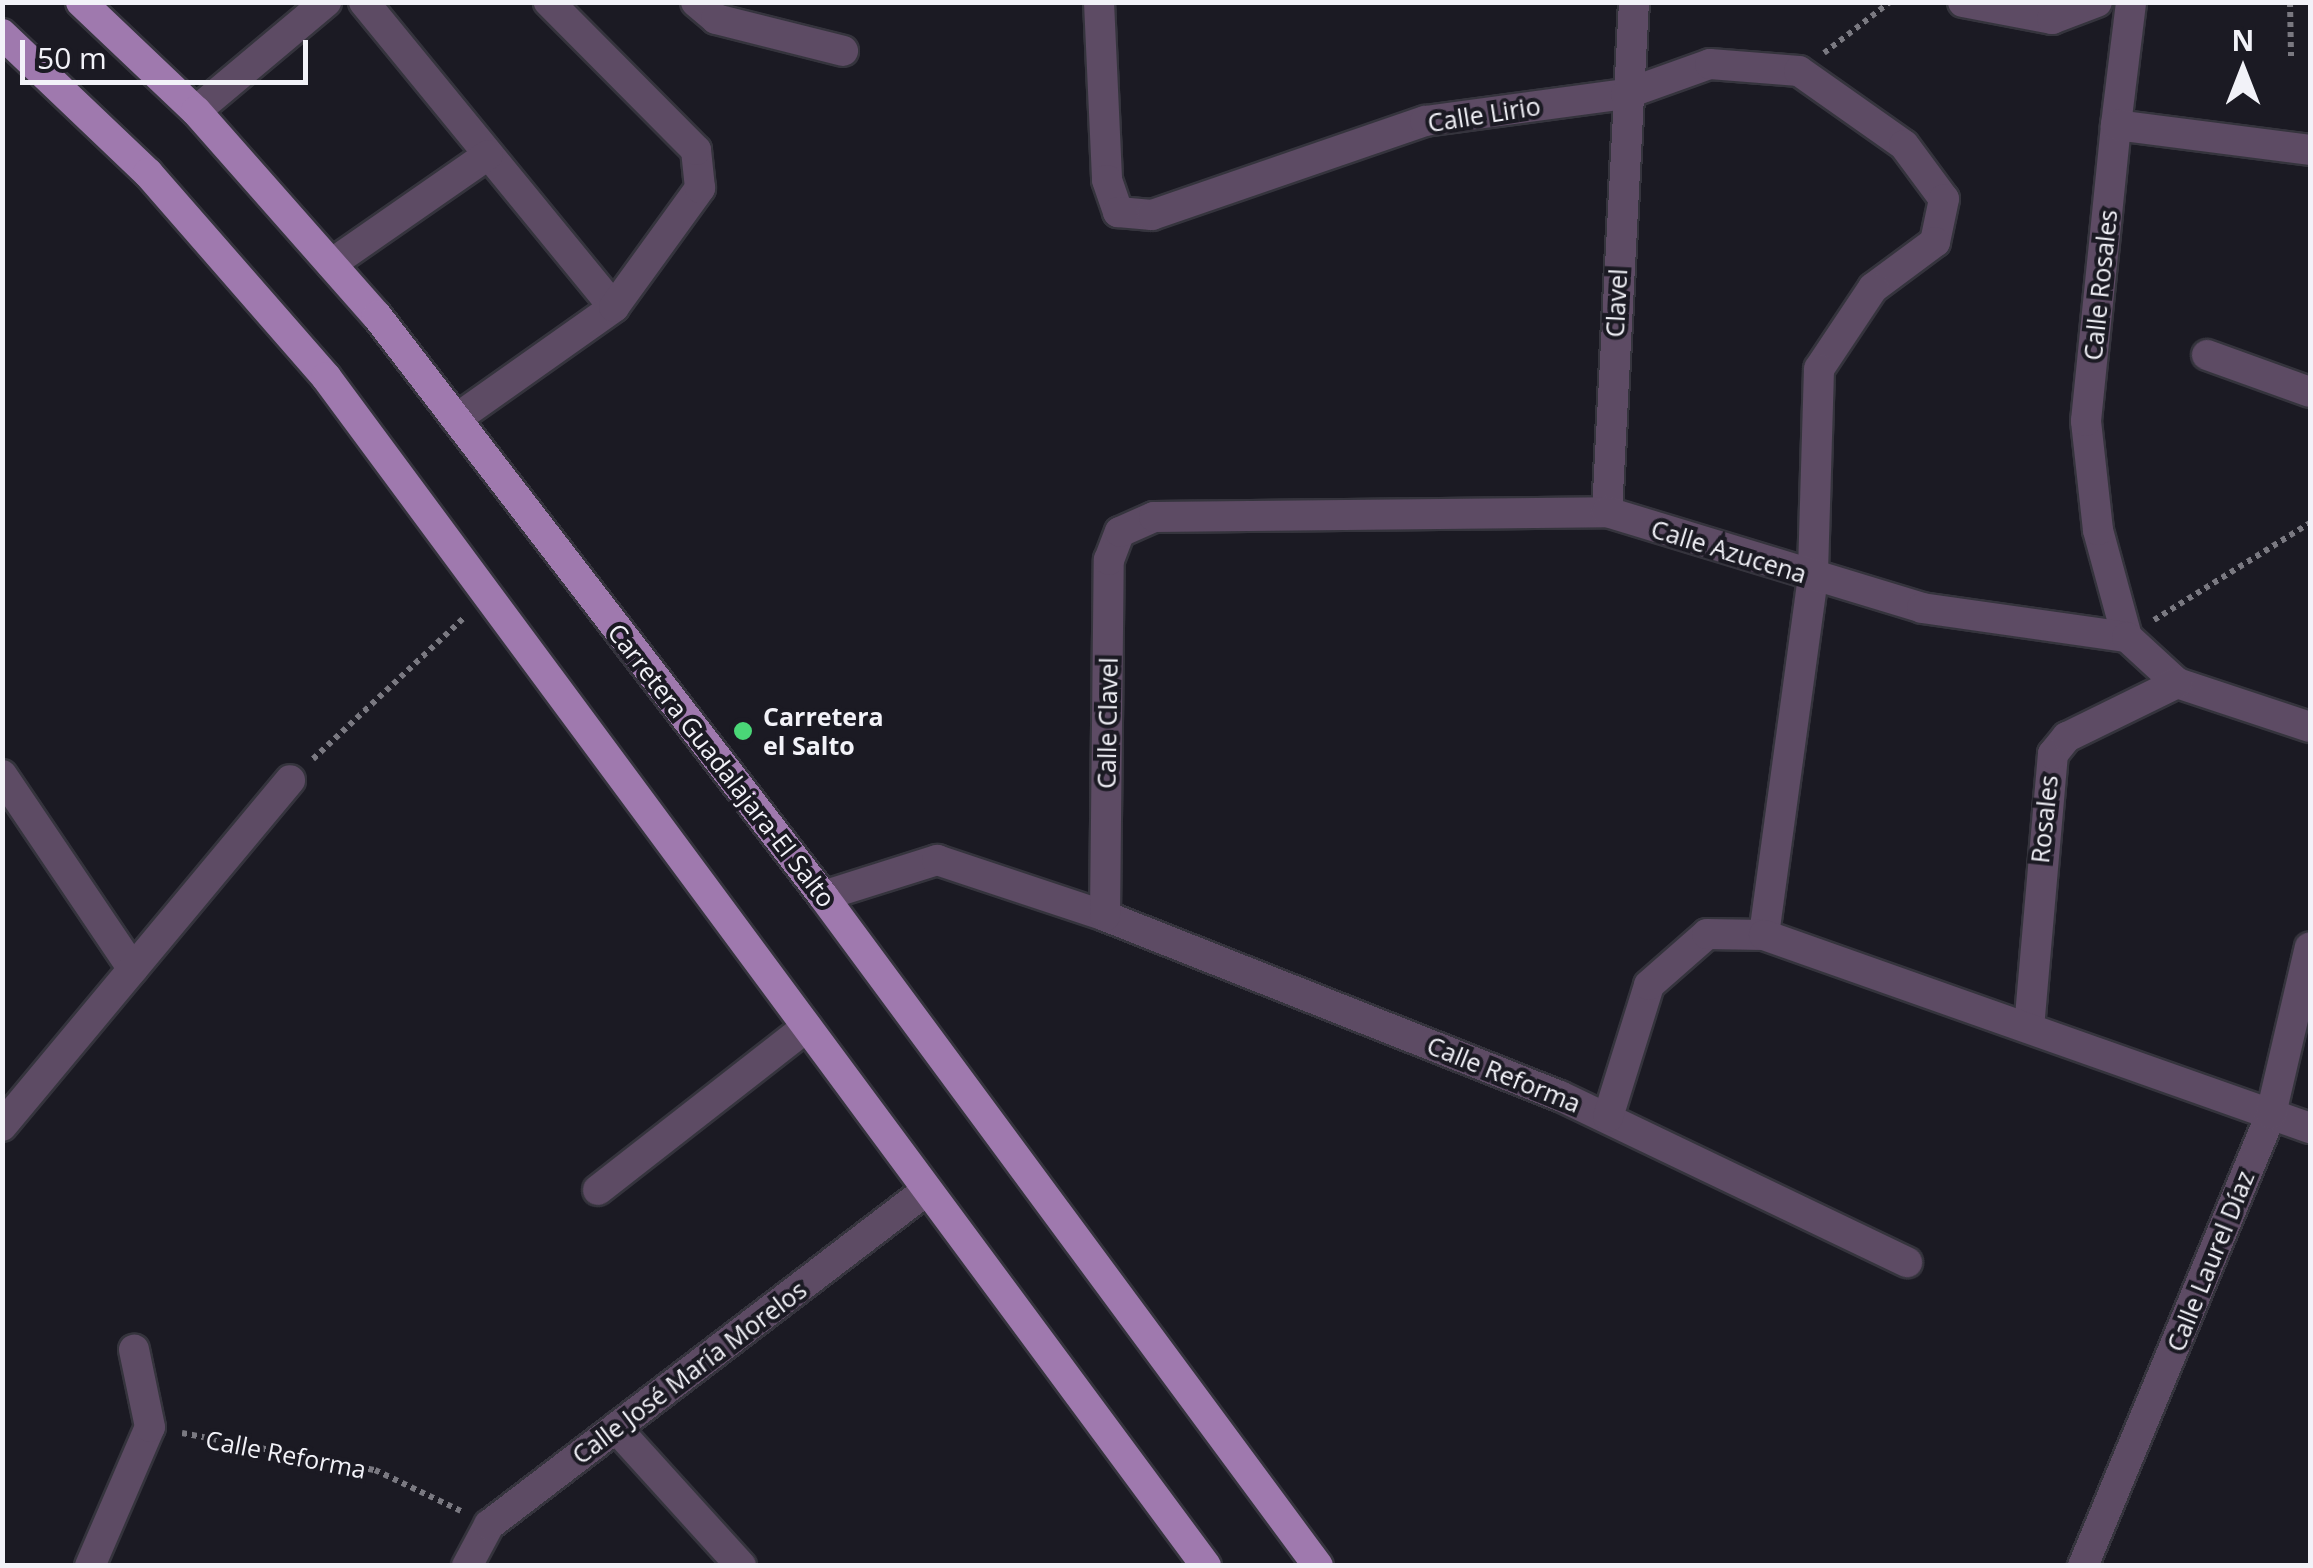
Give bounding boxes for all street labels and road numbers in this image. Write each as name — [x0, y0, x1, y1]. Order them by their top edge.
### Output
street label: Calle Lirio — [1425, 90, 1543, 138]
street label: Calle Rosales — [2077, 208, 2123, 362]
street label: Clavel — [1599, 268, 1633, 338]
street label: Calle Azucena — [1648, 513, 1810, 589]
street label: Carretera Guadalajara-El Salto — [602, 617, 842, 913]
street label: Calle Clavel — [1091, 657, 1123, 789]
street label: Rosales — [2024, 773, 2064, 865]
street label: Calle Reforma — [1423, 1030, 1585, 1118]
street label: Calle Laurel Díaz — [2160, 1166, 2260, 1356]
street label: Calle José María Morelos — [566, 1274, 812, 1470]
street label: Calle Reforma — [203, 1424, 369, 1484]

